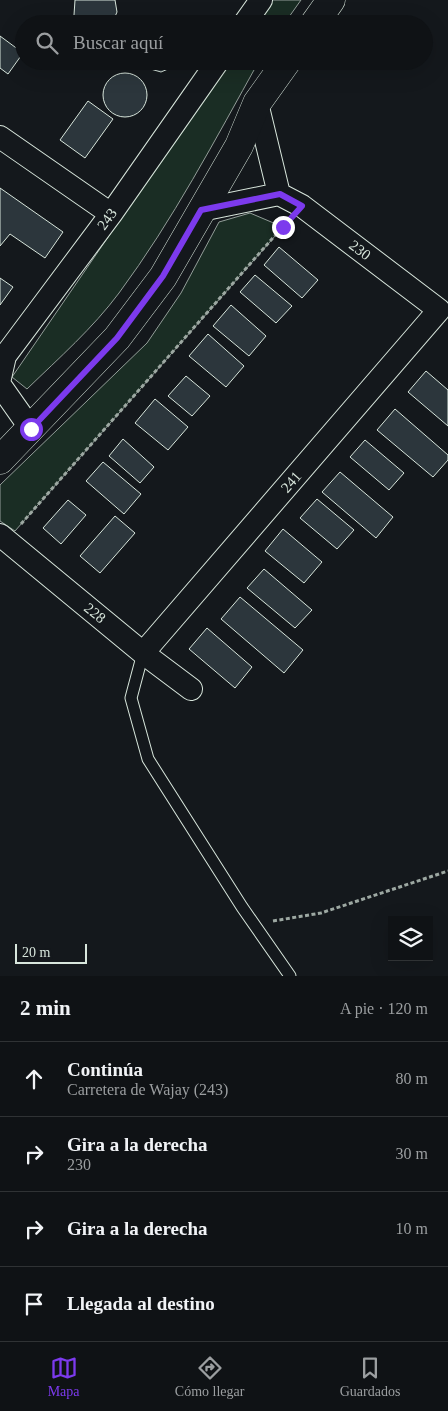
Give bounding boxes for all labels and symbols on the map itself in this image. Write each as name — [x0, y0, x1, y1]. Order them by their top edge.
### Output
street label: 243 — [94, 205, 120, 233]
route end — [272, 216, 295, 239]
street label: 230 — [346, 237, 374, 263]
route start — [20, 418, 43, 441]
street label: 241 — [278, 468, 304, 496]
street label: 228 — [81, 600, 109, 626]
scale bar — [15, 941, 88, 964]

